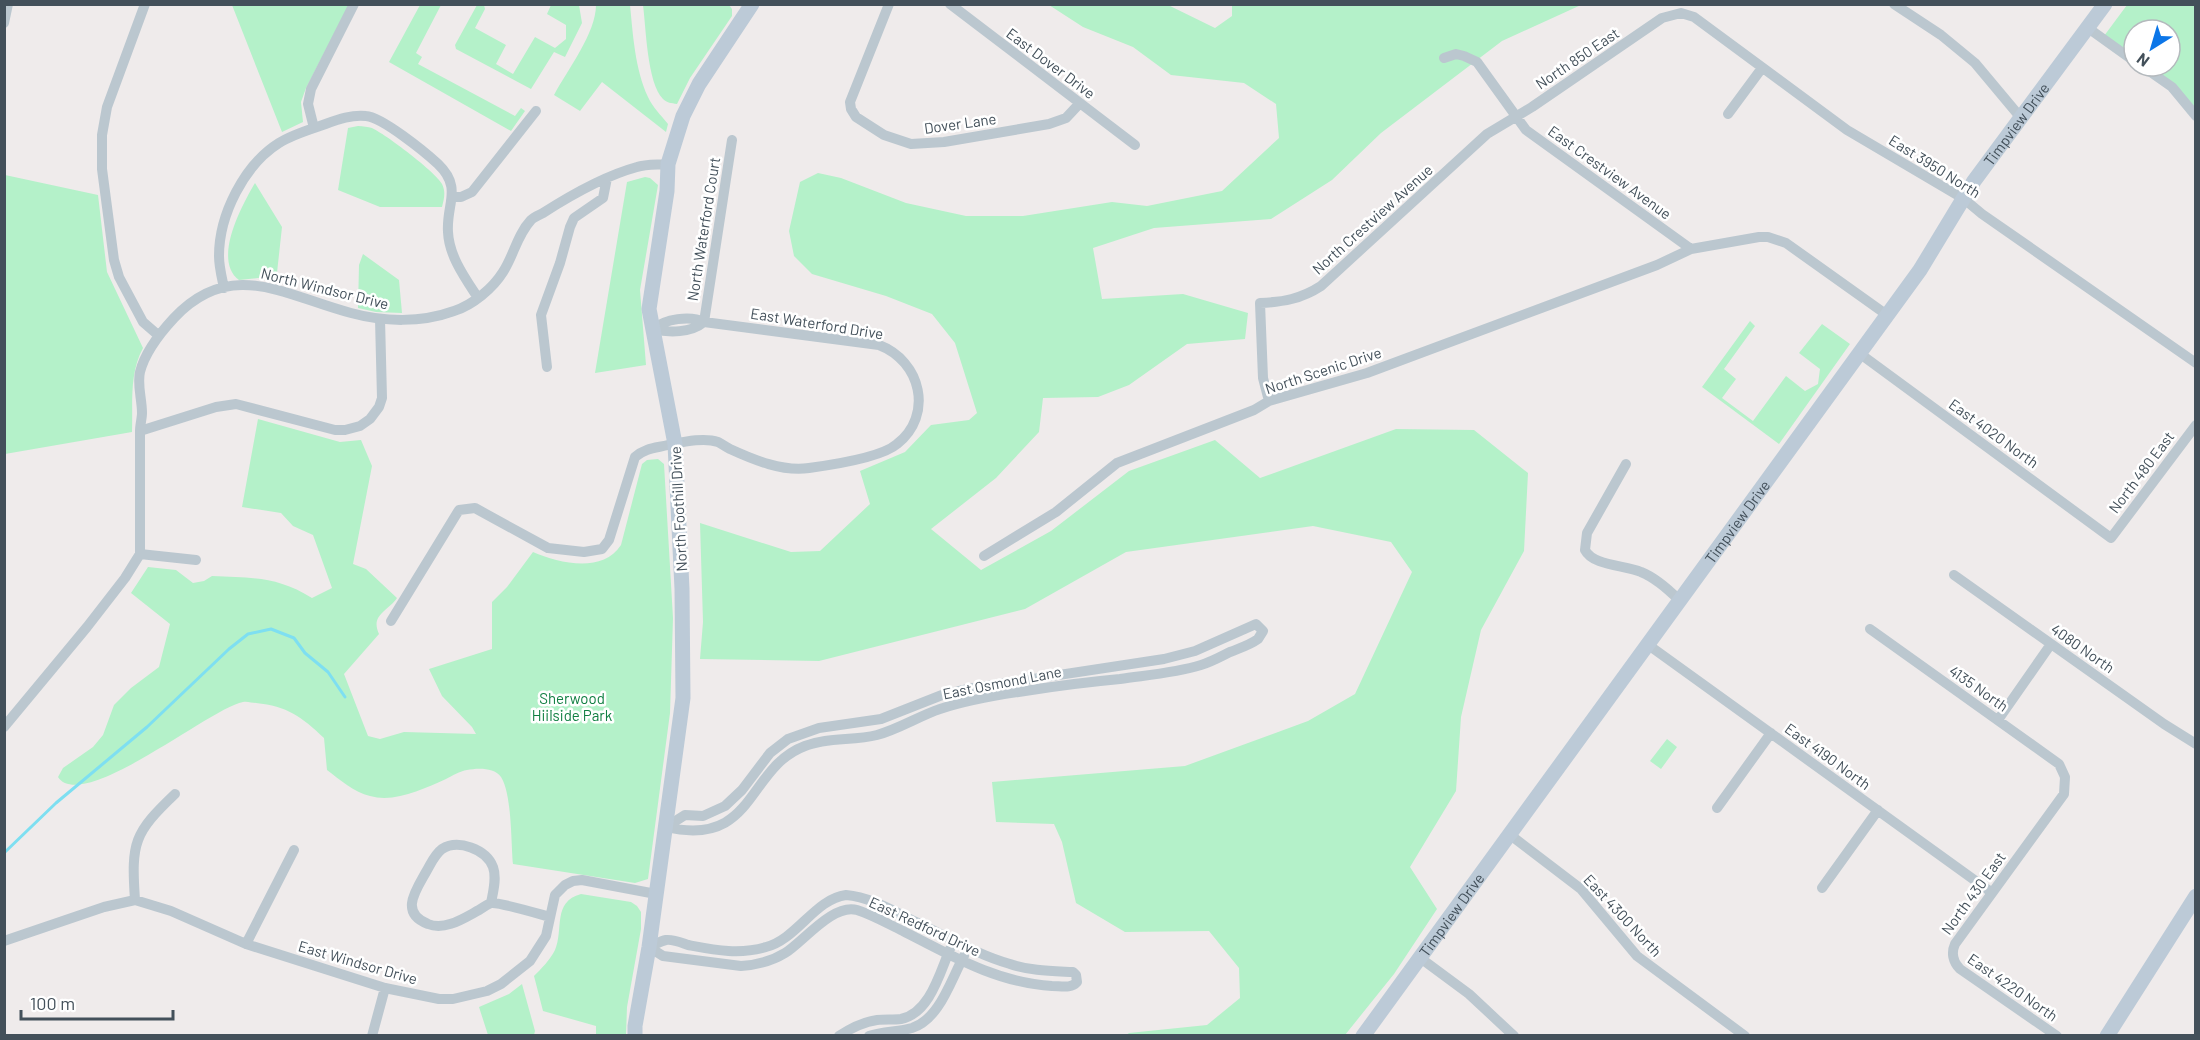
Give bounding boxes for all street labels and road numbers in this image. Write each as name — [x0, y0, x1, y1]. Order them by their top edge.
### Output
street label: North 850 East — [1532, 23, 1622, 93]
street label: East Dover Drive — [1003, 24, 1099, 102]
street label: Timpview Drive — [1979, 79, 2053, 169]
street label: Dover Lane — [923, 109, 997, 137]
street label: East Crestview Avenue — [1545, 121, 1675, 223]
street label: East 3950 North — [1886, 131, 1984, 201]
street label: North Waterford Court — [683, 156, 723, 302]
street label: North Crestview Avenue — [1308, 160, 1436, 278]
street label: North Windsor Drive — [259, 263, 391, 313]
street label: East Waterford Drive — [749, 304, 885, 342]
street label: North Scenic Drive — [1263, 343, 1383, 397]
street label: East 4020 North — [1946, 395, 2042, 471]
street label: North 480 East — [2104, 428, 2178, 516]
street label: North Foothill Drive — [666, 446, 690, 572]
street label: Timpview Drive — [1701, 476, 1773, 567]
street label: 4080 North — [2048, 620, 2118, 676]
street label: 4135 North — [1946, 661, 2012, 715]
street label: East Osmond Lane — [941, 662, 1063, 702]
street label: East 4190 North — [1782, 719, 1874, 793]
street label: North 430 East — [1937, 848, 2009, 938]
street label: Timpview Drive — [1415, 869, 1488, 960]
street label: East 4300 North — [1580, 870, 1666, 960]
street label: East Redford Drive — [867, 892, 983, 960]
street label: East Windsor Drive — [296, 936, 420, 988]
street label: East 4220 North — [1965, 949, 2061, 1025]

